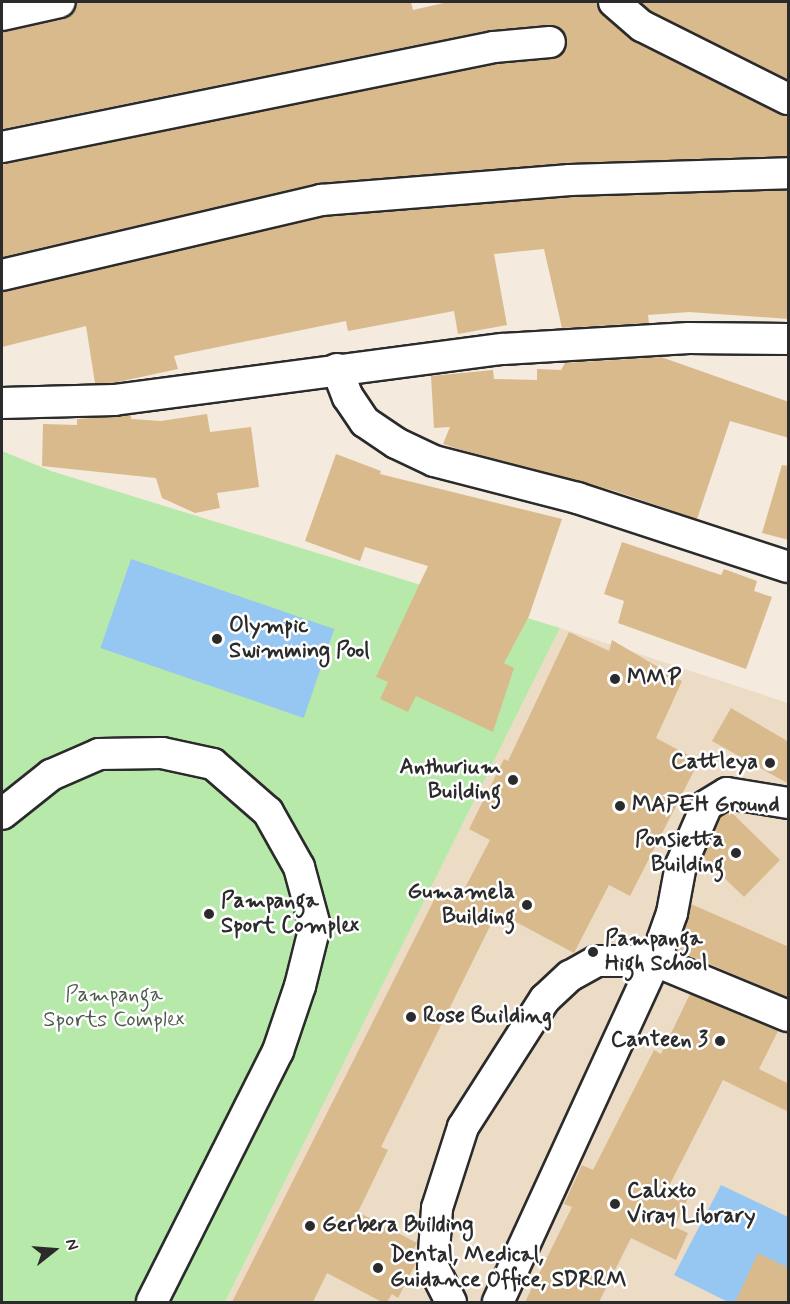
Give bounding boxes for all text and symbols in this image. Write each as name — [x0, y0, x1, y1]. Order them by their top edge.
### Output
place label: Olympic Swimming Pool — [229, 613, 370, 664]
marker: Olympic Swimming Pool — [210, 632, 224, 646]
place label: MMP — [627, 666, 681, 692]
marker: MMP — [608, 672, 622, 686]
place label: Cattleya — [671, 750, 758, 776]
place label: Anthurium Building — [400, 754, 501, 806]
marker: Cattleya — [763, 756, 777, 770]
marker: Anthurium Building — [506, 773, 520, 787]
place label: MAPEH Ground — [632, 793, 779, 819]
marker: MAPEH Ground — [613, 799, 627, 813]
place label: Ponsietta Building — [635, 827, 724, 878]
marker: Ponsietta Building — [729, 846, 743, 860]
place label: Gumamela Building — [408, 879, 515, 930]
place label: Pampanga Sport Complex — [221, 888, 359, 939]
marker: Gumamela Building — [520, 898, 534, 912]
marker: Pampanga Sport Complex — [202, 907, 216, 921]
place label: Pampanga High School — [605, 926, 708, 978]
marker: Pampanga High School — [586, 945, 600, 959]
park label: Pampanga Sports Complex — [40, 982, 188, 1034]
place label: Rose Building — [423, 1004, 544, 1030]
marker: Rose Building — [404, 1010, 418, 1024]
place label: Canteen 3 — [611, 1028, 708, 1054]
marker: Canteen 3 — [713, 1034, 727, 1048]
place label: Calixto Viray Library — [627, 1178, 754, 1230]
marker: Calixto Viray Library — [608, 1197, 622, 1211]
place label: Gerbera Building — [322, 1213, 477, 1239]
marker: Gerbera Building — [303, 1219, 317, 1233]
north arrow — [24, 1220, 84, 1280]
text: N — [60, 1236, 83, 1253]
place label: Dental, Medical, Guidance Office, SDRRM — [390, 1242, 627, 1294]
marker: Dental, Medical, Guidance Office, SDRRM — [371, 1261, 385, 1275]

